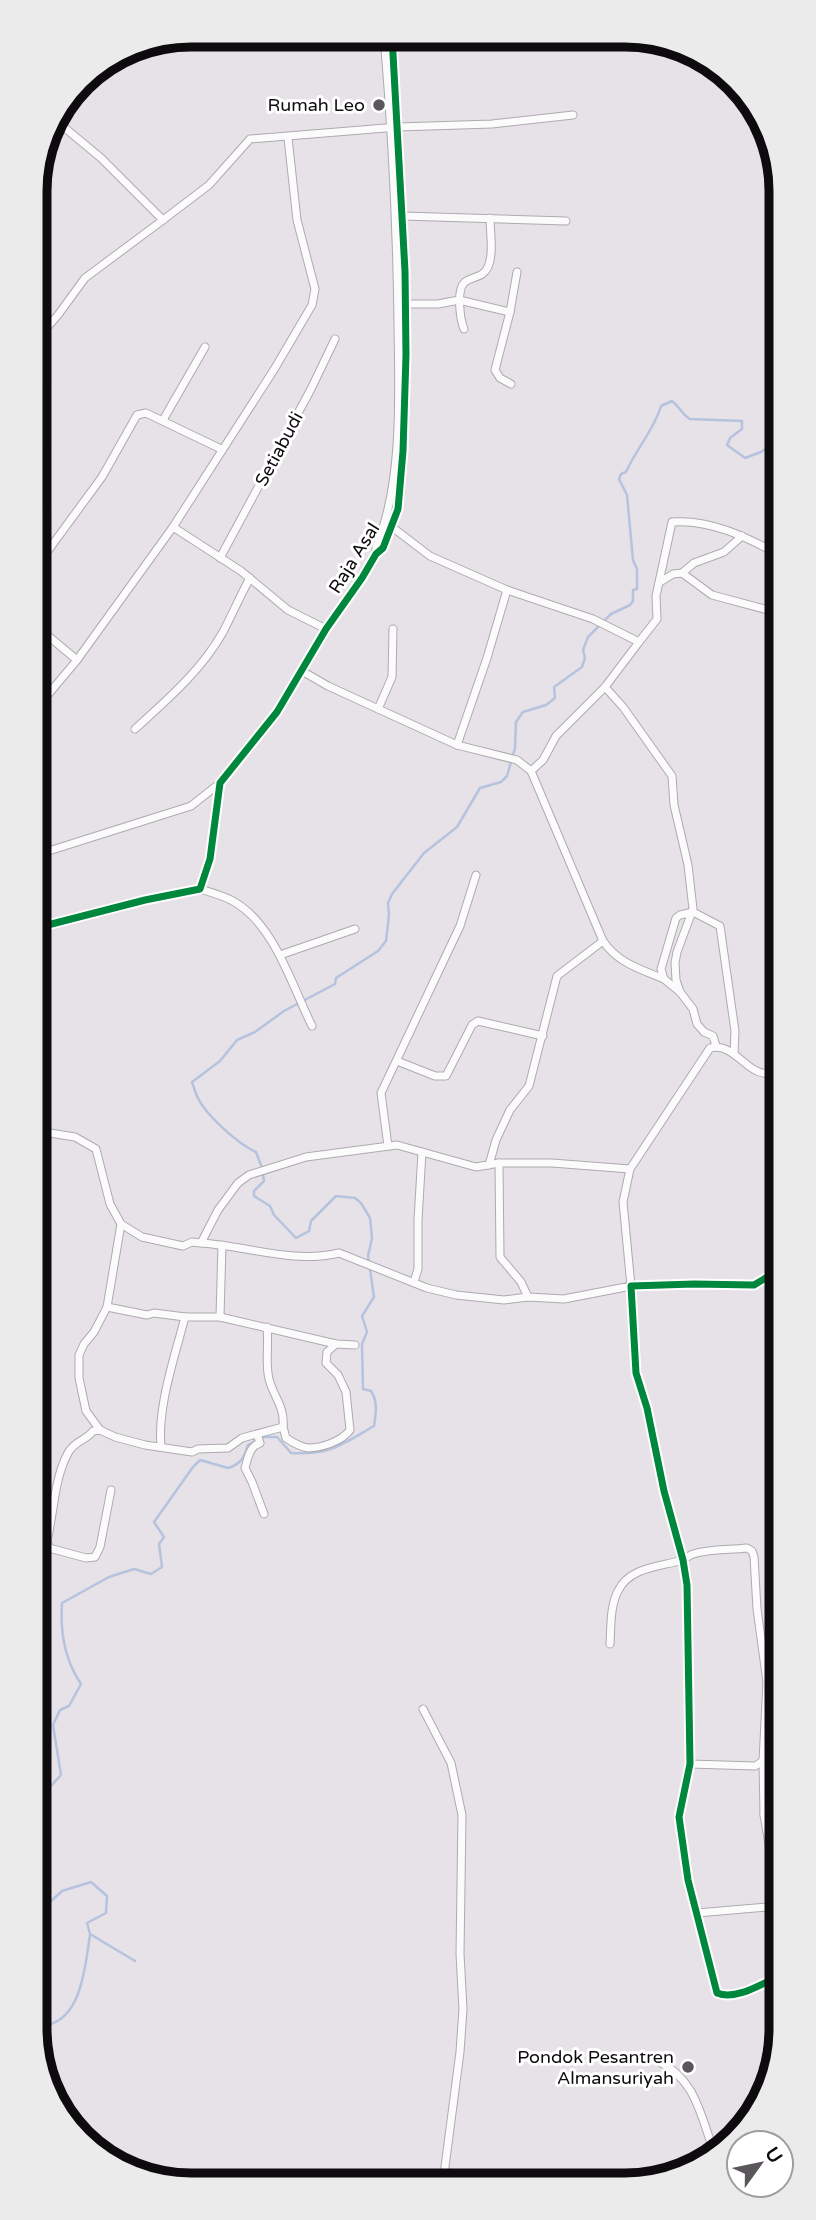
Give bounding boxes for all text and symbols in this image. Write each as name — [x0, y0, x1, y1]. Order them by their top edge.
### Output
place label: Rumah Leo — [267, 94, 365, 116]
marker: Rumah Leo — [371, 97, 387, 113]
street label: Setiabudi — [250, 408, 308, 490]
street label: Raja Asal — [324, 519, 384, 597]
place label: Pondok Pesantren Almansuriyah — [517, 2046, 674, 2089]
marker: Pondok Pesantren Almansuriyah — [680, 2059, 696, 2075]
north arrow — [725, 2129, 795, 2199]
text: U — [760, 2143, 787, 2167]

